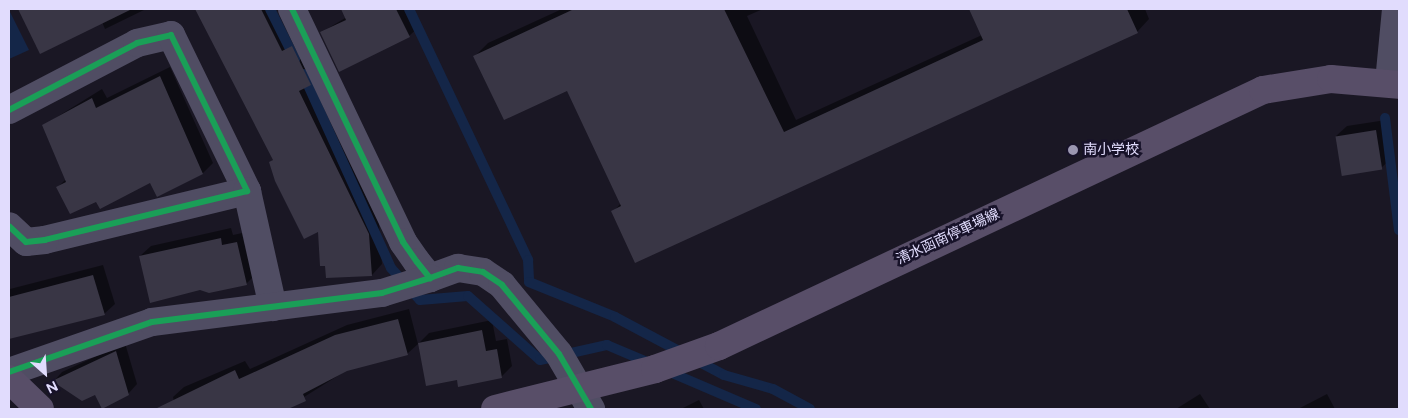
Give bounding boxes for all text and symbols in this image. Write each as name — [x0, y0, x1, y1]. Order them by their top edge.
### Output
place label: 南小学校 — [1083, 142, 1139, 158]
marker: 南小学校 — [1067, 144, 1079, 156]
street label: 清水函南停車場線 — [894, 206, 1002, 268]
north arrow — [20, 348, 70, 398]
text: N — [43, 377, 60, 397]

